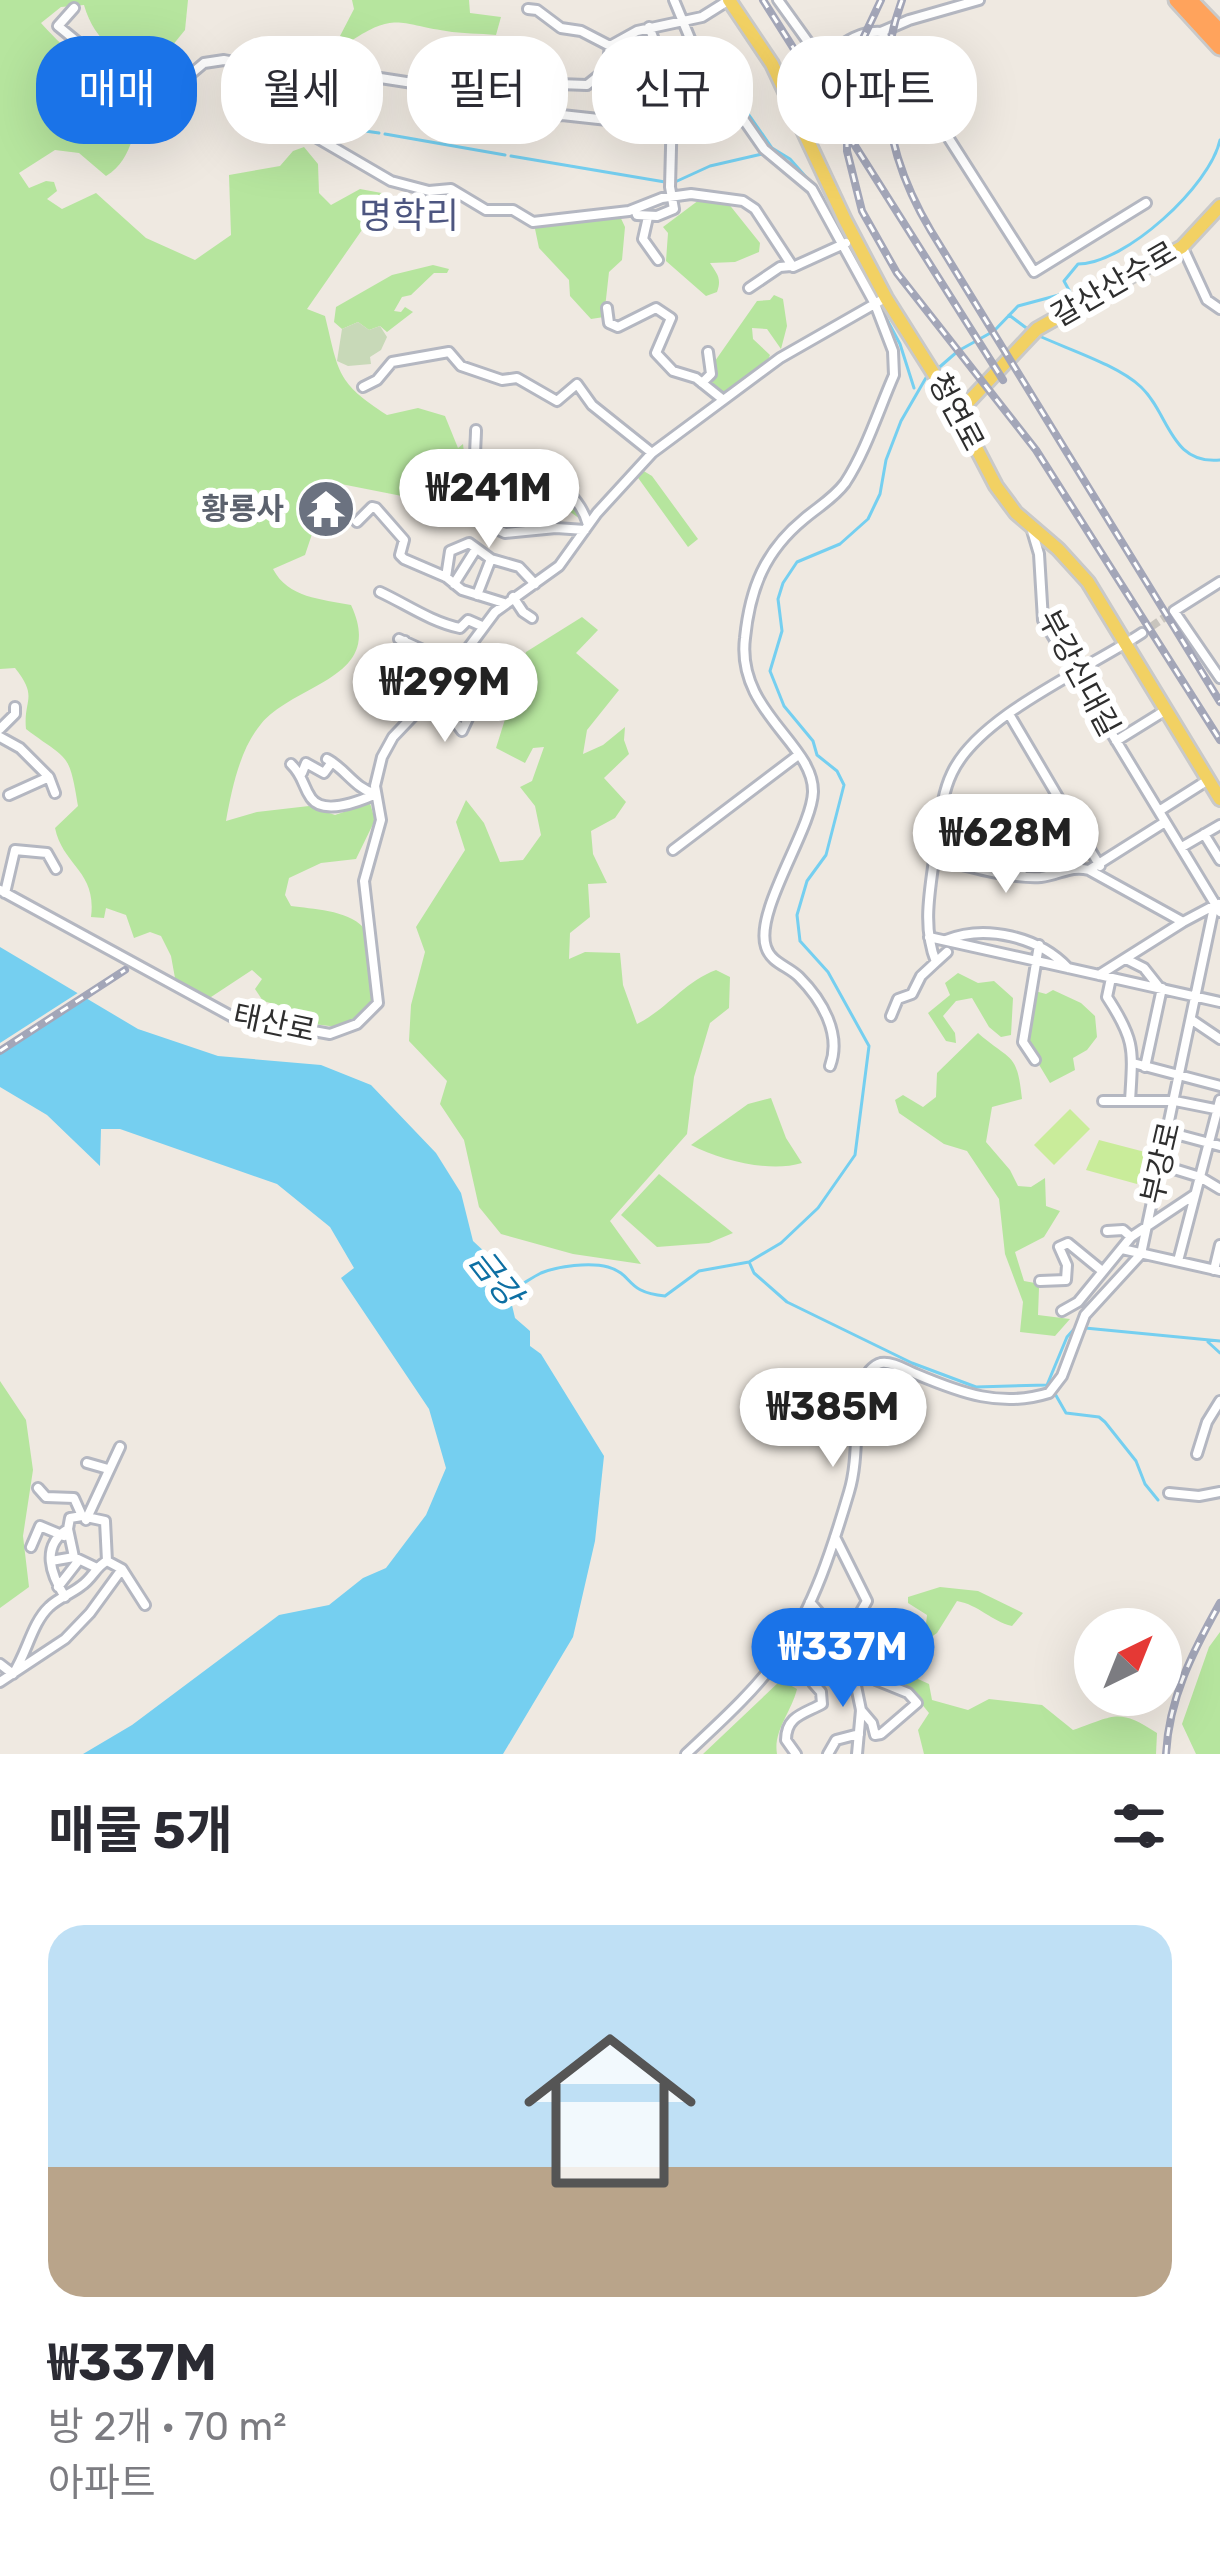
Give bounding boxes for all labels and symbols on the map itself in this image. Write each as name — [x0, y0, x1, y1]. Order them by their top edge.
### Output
district label: 명학리 — [359, 194, 459, 237]
street label: 갈산산수로 — [1045, 234, 1183, 334]
street label: 청연로 — [921, 367, 991, 457]
pin: ₩241M — [405, 449, 573, 551]
temple icon: 황룡사 — [295, 478, 357, 540]
place label: 황룡사 — [201, 491, 284, 527]
street label: 부강신대길 — [1031, 604, 1127, 742]
pin: ₩299M — [361, 643, 529, 745]
pin: ₩628M — [922, 794, 1090, 896]
street label: 태산로 — [230, 997, 318, 1049]
street label: 부강로 — [1134, 1119, 1188, 1207]
water label: 금강 — [462, 1241, 533, 1317]
pin: ₩385M — [749, 1368, 917, 1470]
pin: ₩337M — [759, 1608, 927, 1710]
north arrow — [1074, 1608, 1182, 1716]

